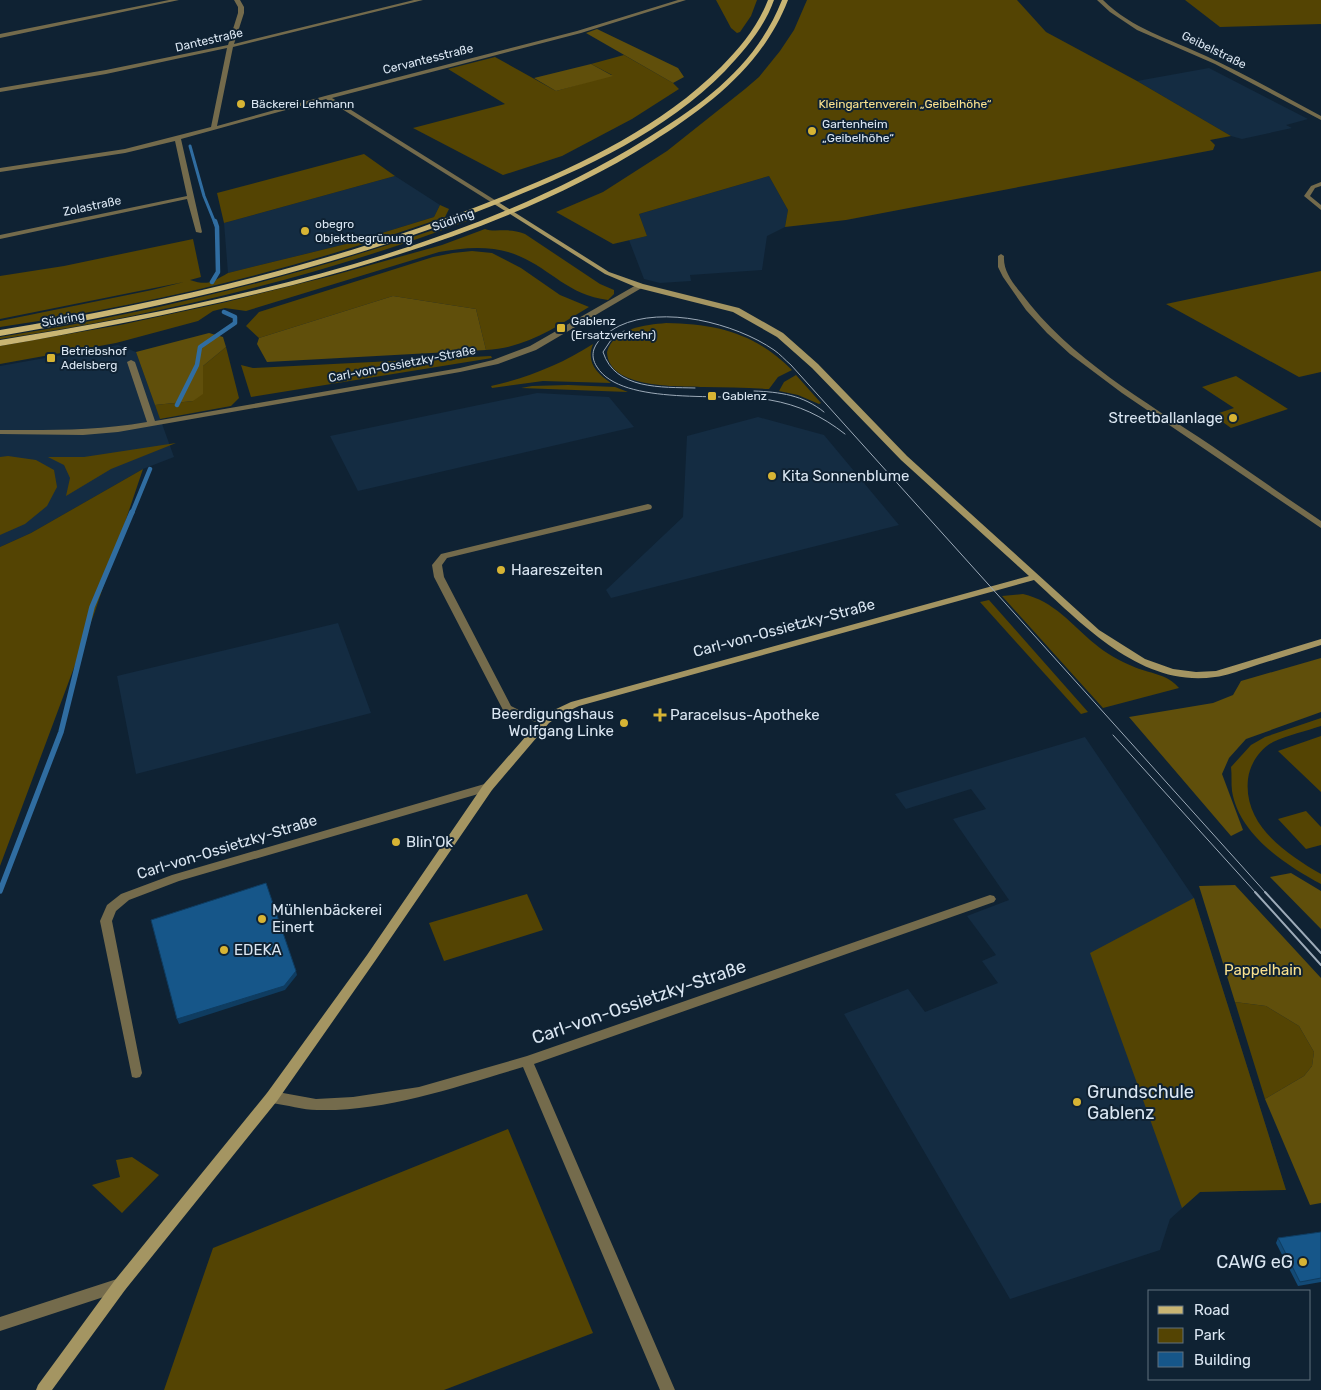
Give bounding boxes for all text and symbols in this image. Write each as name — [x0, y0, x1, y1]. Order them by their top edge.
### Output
street label: Dantestraße — [174, 25, 245, 55]
street label: Geibelstraße — [1179, 28, 1249, 72]
street label: Cervantesstraße — [381, 41, 475, 77]
place label: Bäckerei Lehmann — [251, 97, 354, 111]
park label: Kleingartenverein „Geibelhöhe“ — [818, 97, 992, 111]
marker: Bäckerei Lehmann — [235, 98, 247, 110]
place label: Gartenheim „Geibelhöhe“ — [822, 117, 894, 145]
marker: Gartenheim „Geibelhöhe“ — [806, 125, 818, 137]
street label: Zolastraße — [62, 193, 123, 219]
street label: Südring — [430, 206, 476, 234]
place label: obegro Objektbegrünung — [315, 217, 413, 245]
marker: obegro Objektbegrünung — [299, 225, 311, 237]
street label: Südring — [40, 308, 86, 330]
place label: Gablenz (Ersatzverkehr) — [571, 314, 656, 342]
marker: Gablenz (Ersatzverkehr) — [555, 322, 567, 334]
street label: Carl-von-Ossietzky-Straße — [327, 343, 477, 385]
place label: Betriebshof Adelsberg — [61, 344, 127, 372]
marker: Betriebshof Adelsberg — [45, 352, 57, 364]
place label: Gablenz — [722, 389, 767, 403]
marker: Gablenz — [706, 390, 718, 402]
place label: Streetballanlage — [1108, 409, 1223, 427]
marker: Streetballanlage — [1227, 412, 1239, 424]
place label: Kita Sonnenblume — [782, 467, 909, 485]
marker: Kita Sonnenblume — [766, 470, 778, 482]
place label: Haareszeiten — [511, 561, 603, 579]
marker: Haareszeiten — [495, 564, 507, 576]
street label: Carl-von-Ossietzky-Straße — [691, 595, 877, 661]
place label: Beerdigungshaus Wolfgang Linke — [491, 705, 614, 740]
place label: Paracelsus-Apotheke — [670, 706, 820, 724]
marker: Paracelsus-Apotheke — [654, 709, 666, 721]
marker: Beerdigungshaus Wolfgang Linke — [618, 717, 630, 729]
street label: Carl-von-Ossietzky-Straße — [135, 811, 319, 883]
place label: Blin'Ok — [406, 833, 453, 851]
marker: Blin'Ok — [390, 836, 402, 848]
place label: Mühlenbäckerei Einert — [272, 901, 382, 936]
marker: Mühlenbäckerei Einert — [256, 913, 268, 925]
place label: EDEKA — [234, 941, 282, 959]
marker: EDEKA — [218, 944, 230, 956]
street label: Carl-von-Ossietzky-Straße — [529, 955, 749, 1049]
park label: Pappelhain — [1224, 961, 1302, 979]
place label: Grundschule Gablenz — [1087, 1081, 1194, 1124]
marker: Grundschule Gablenz — [1071, 1096, 1083, 1108]
place label: CAWG eG — [1216, 1251, 1293, 1273]
marker: CAWG eG — [1297, 1256, 1309, 1268]
legend — [1148, 1290, 1311, 1380]
text: Road — [1194, 1301, 1230, 1319]
text: Park — [1194, 1326, 1225, 1344]
text: Building — [1194, 1351, 1251, 1369]

